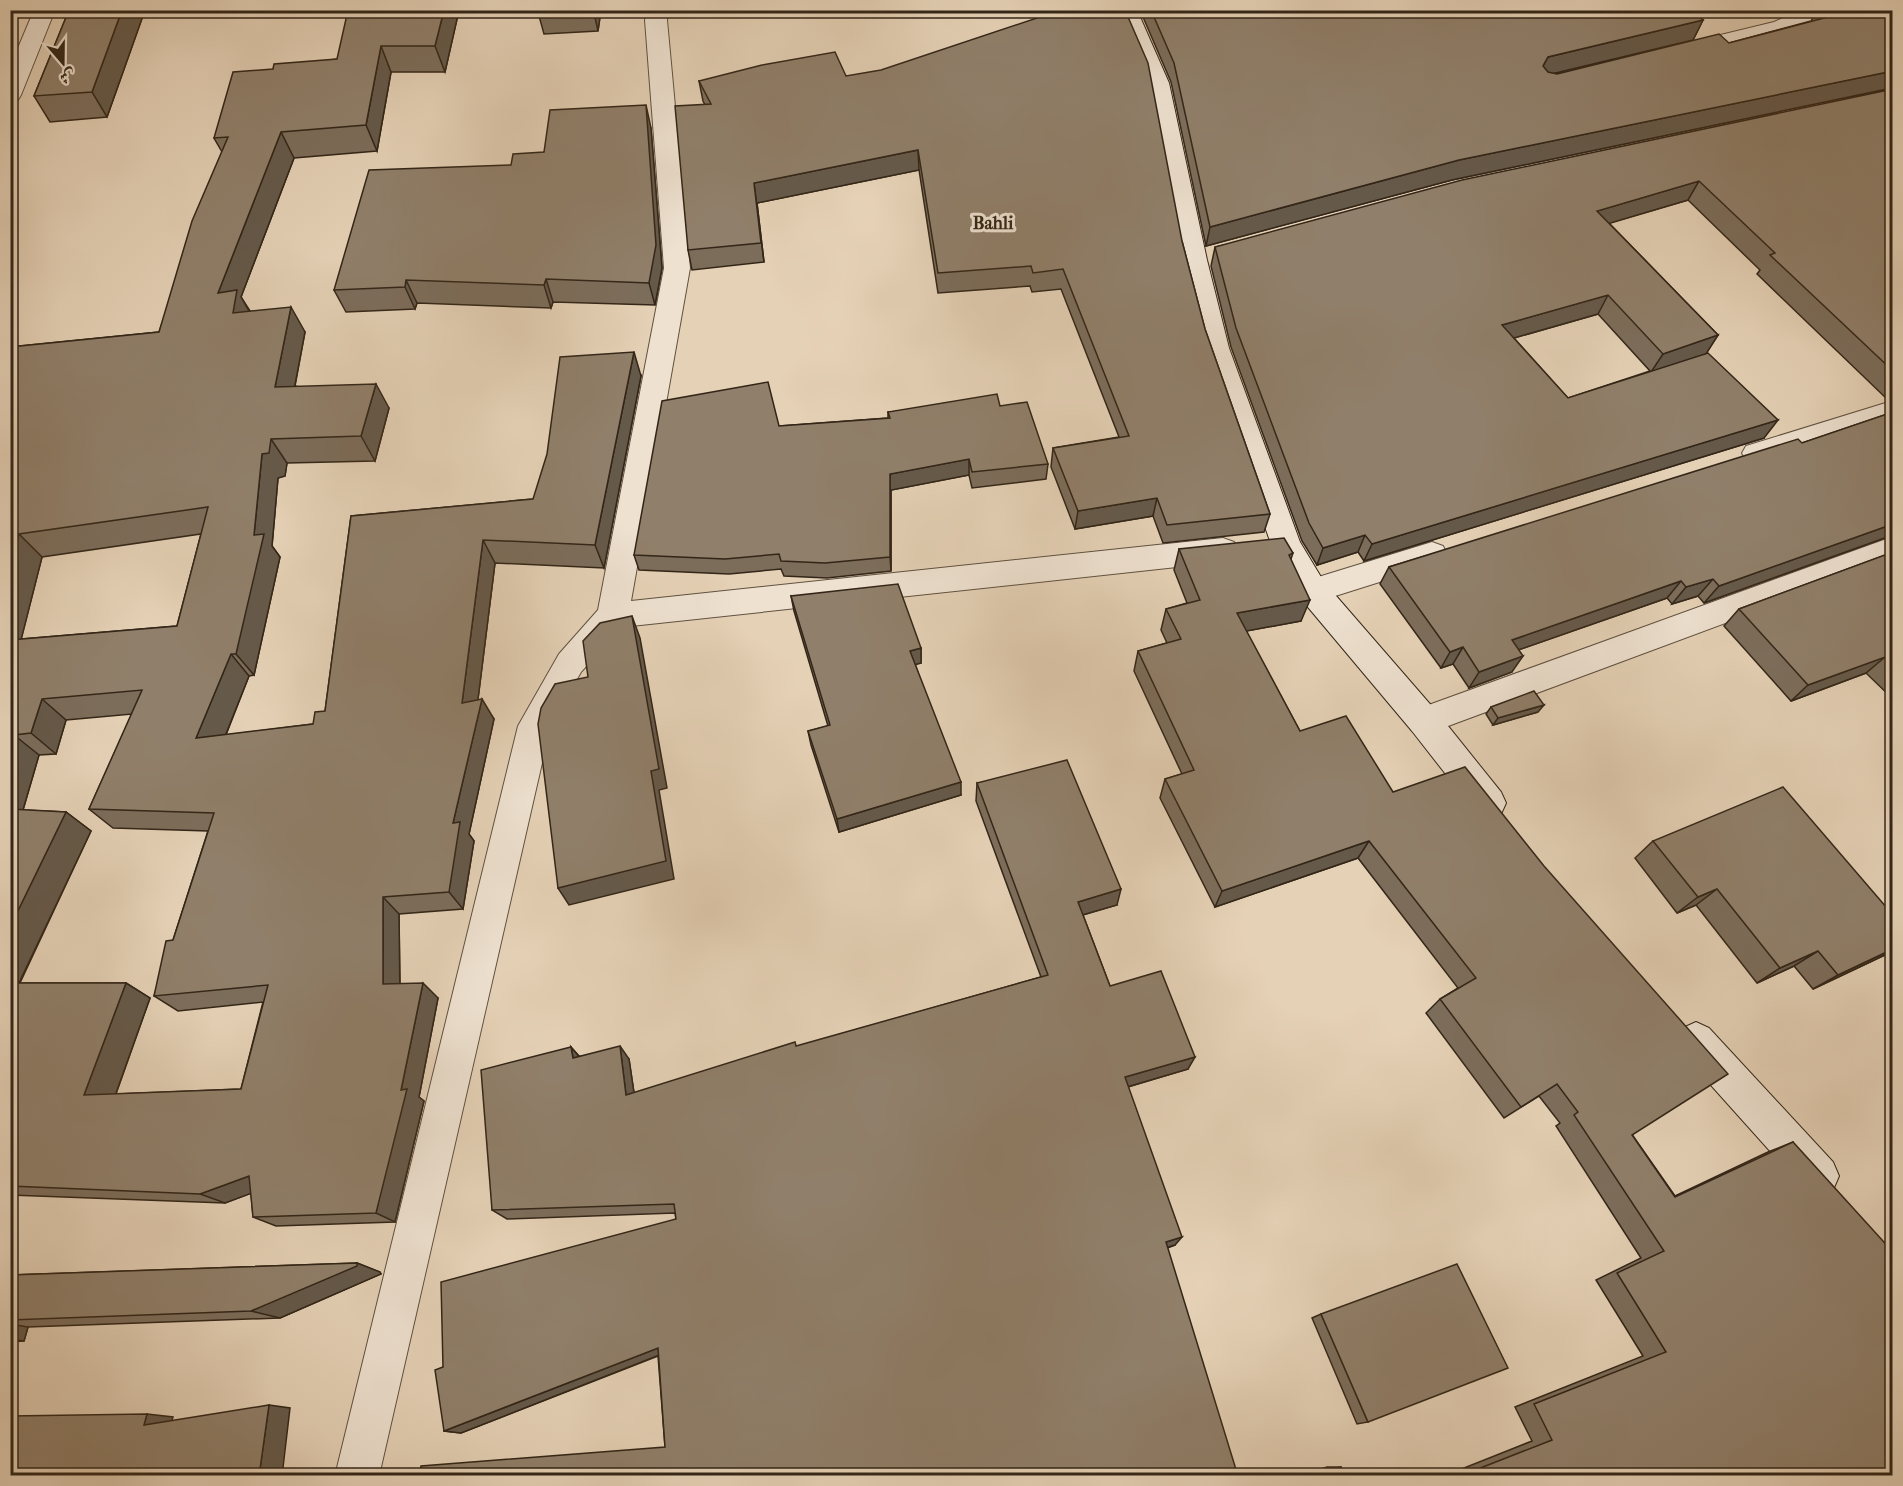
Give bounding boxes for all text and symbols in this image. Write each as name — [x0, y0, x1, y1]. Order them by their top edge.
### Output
north arrow — [33, 33, 93, 93]
text: ش — [57, 65, 79, 88]
district label: Bahli — [973, 213, 1014, 234]

